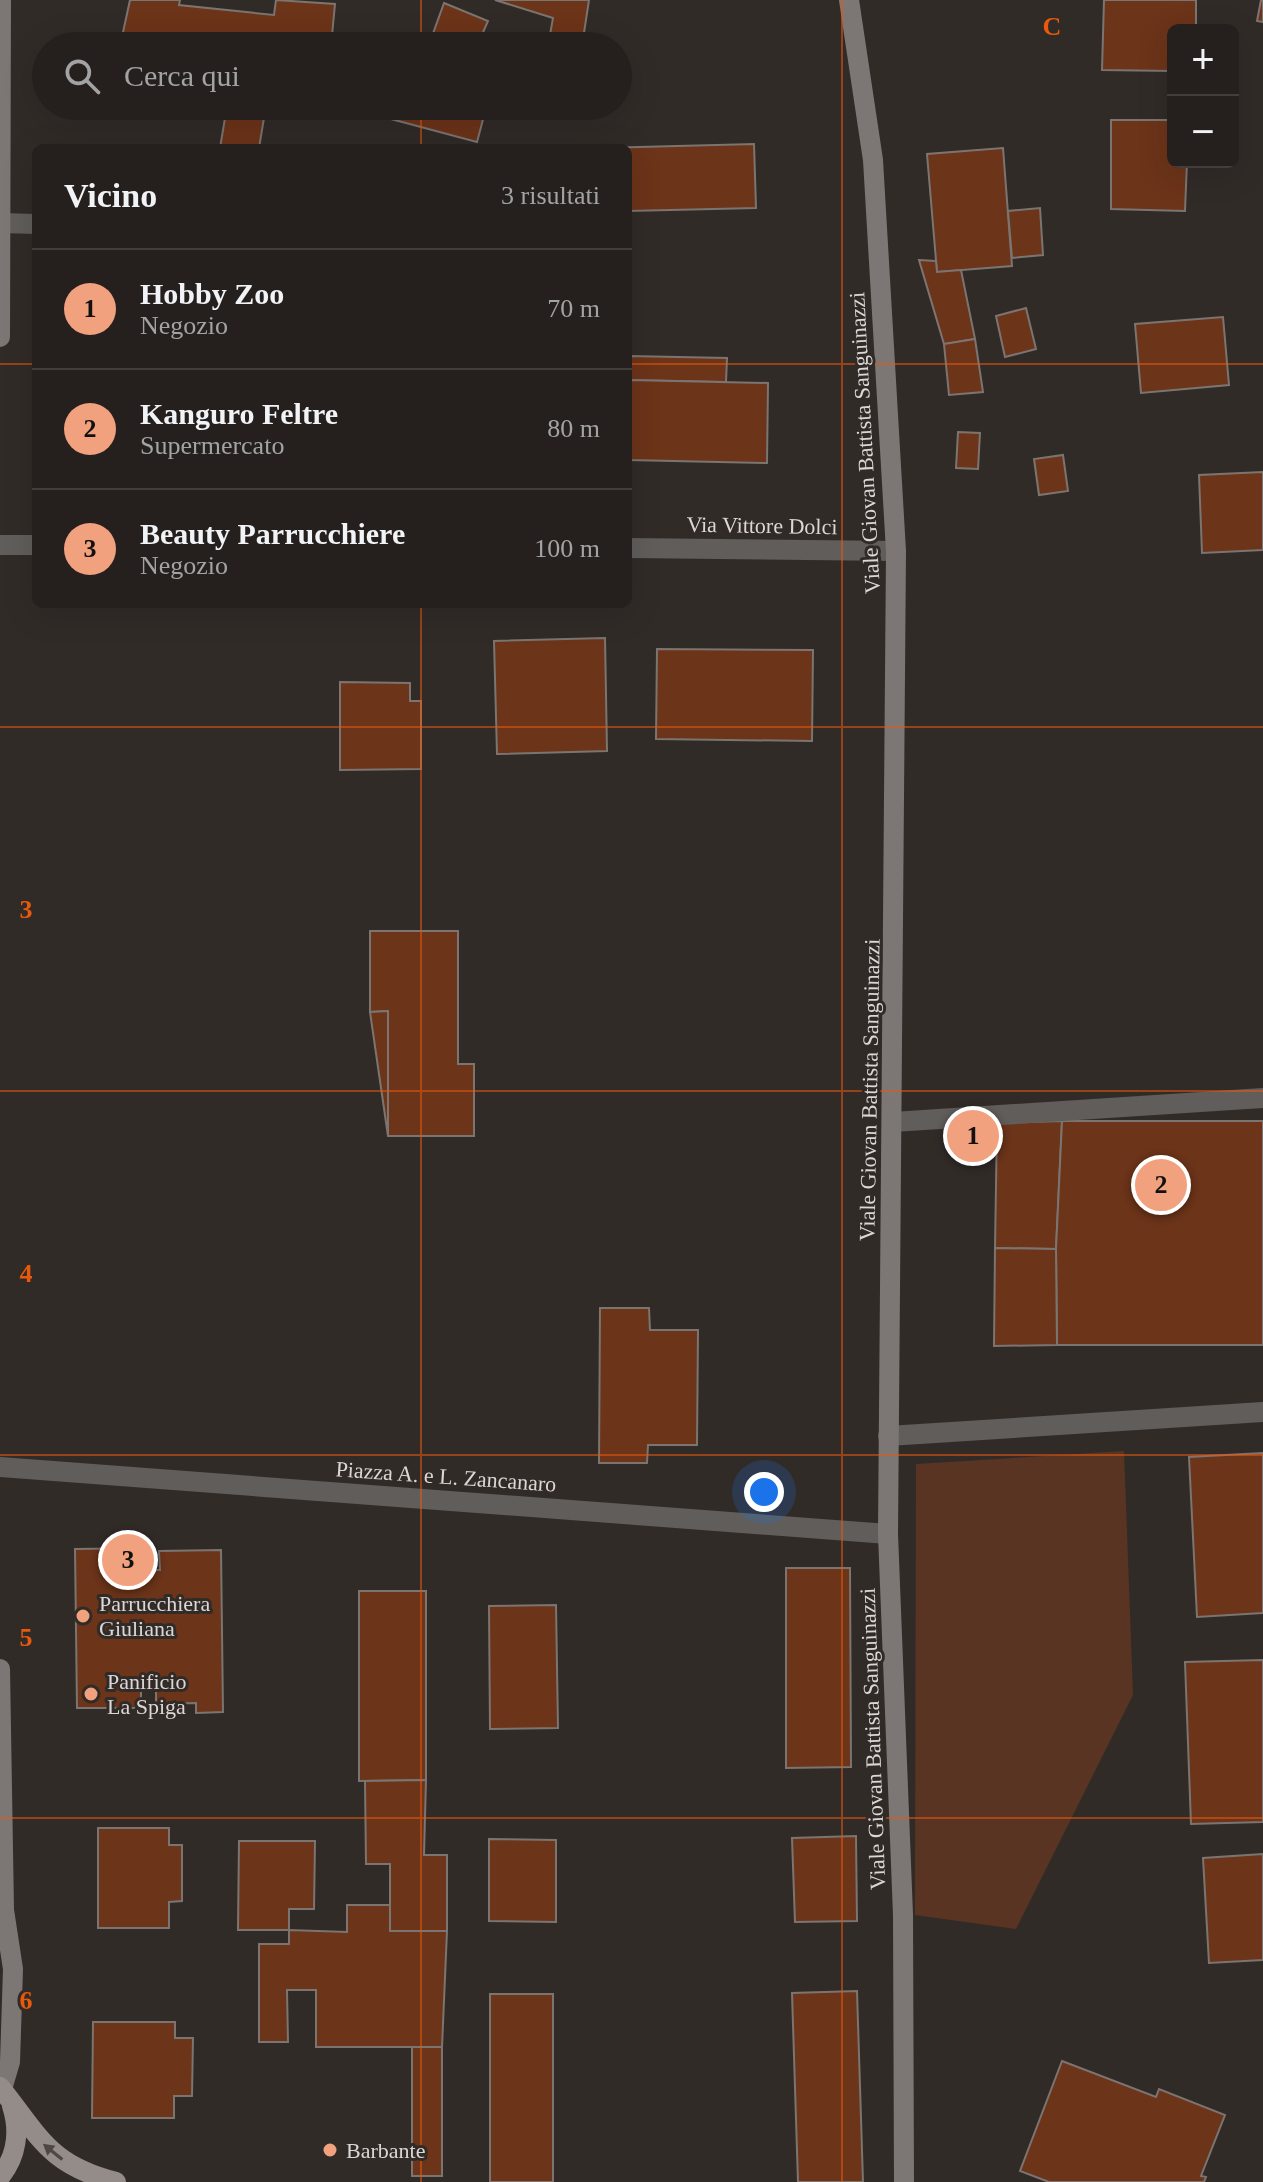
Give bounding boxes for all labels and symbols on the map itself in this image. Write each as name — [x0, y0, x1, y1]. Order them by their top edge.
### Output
text: C — [1043, 12, 1061, 41]
street label: Viale Giovan Battista Sanguinazzi — [844, 291, 885, 595]
street label: Via Vittore Dolci — [686, 512, 838, 539]
text: 3 — [20, 895, 33, 924]
street label: Viale Giovan Battista Sanguinazzi — [854, 939, 885, 1241]
pin: 1 — [947, 1106, 999, 1166]
pin: 2 — [1135, 1155, 1187, 1215]
text: 4 — [20, 1259, 33, 1288]
street label: Piazza A. e L. Zancanaro — [335, 1456, 557, 1497]
your location — [744, 1472, 784, 1512]
pin: 3 — [102, 1530, 154, 1590]
street label: Viale Giovan Battista Sanguinazzi — [855, 1587, 890, 1890]
place label: Parrucchiera Giuliana — [99, 1591, 210, 1641]
marker: Parrucchiera Giuliana — [74, 1607, 92, 1625]
text: 5 — [20, 1623, 33, 1652]
place label: Panificio La Spiga — [107, 1669, 186, 1719]
marker: Panificio La Spiga — [82, 1685, 100, 1703]
text: 6 — [20, 1986, 33, 2015]
place label: Barbante — [346, 2138, 425, 2163]
marker: Barbante — [321, 2141, 339, 2159]
one-way arrow — [43, 2144, 64, 2161]

